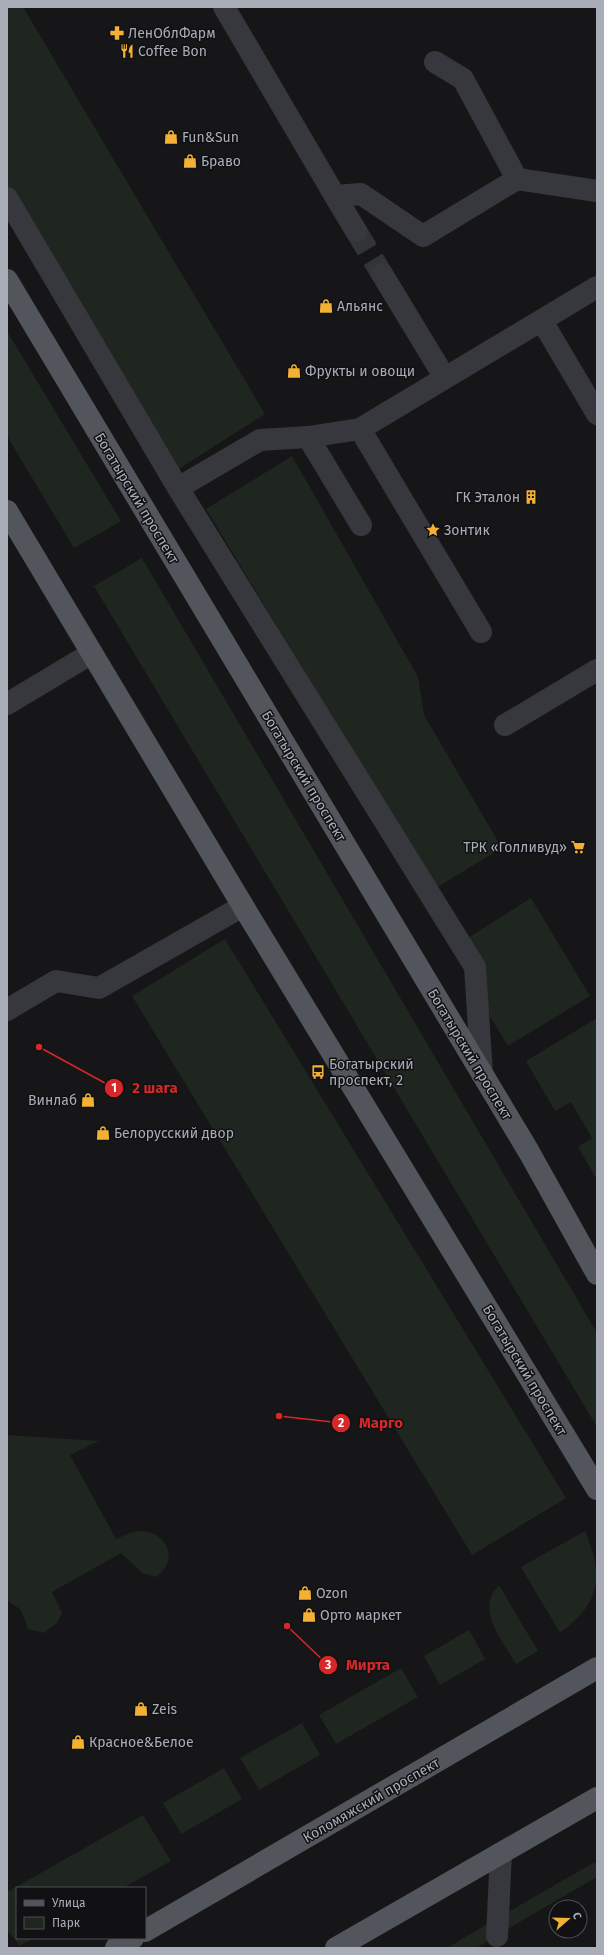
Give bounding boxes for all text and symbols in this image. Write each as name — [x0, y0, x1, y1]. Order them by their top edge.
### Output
pharmacy icon: ЛенОблФарм — [109, 25, 125, 41]
place label: ЛенОблФарм — [128, 25, 216, 42]
restaurant icon: Coffee Bon — [119, 43, 135, 59]
place label: Coffee Bon — [138, 43, 207, 60]
shop icon: Fun&Sun — [163, 129, 179, 145]
place label: Fun&Sun — [182, 129, 239, 146]
shop icon: Браво — [182, 153, 198, 169]
place label: Браво — [201, 153, 241, 170]
shop icon: Альянс — [318, 298, 334, 314]
place label: Альянс — [337, 298, 383, 315]
shop icon: Фрукты и овощи — [286, 363, 302, 379]
place label: Фрукты и овощи — [305, 363, 415, 380]
street label: Богатырский проспект — [91, 430, 183, 567]
place label: ГК Эталон — [456, 489, 520, 506]
building icon: ГК Эталон — [523, 489, 539, 505]
place icon: Зонтик — [425, 522, 441, 538]
place label: Зонтик — [444, 522, 490, 539]
street label: Богатырский проспект — [258, 708, 350, 845]
place label: ТРК «Голливуд» — [463, 839, 567, 856]
supermarket icon: ТРК «Голливуд» — [570, 839, 586, 855]
street label: Богатырский проспект — [424, 986, 516, 1123]
place label: Богатырский проспект, 2 — [329, 1056, 414, 1089]
bus stop icon: Богатырский проспект, 2 — [310, 1064, 326, 1080]
callout: 2 шага — [104, 1075, 185, 1102]
text: 2 шага — [132, 1079, 178, 1097]
text: 1 — [111, 1081, 117, 1095]
place label: Винлаб — [28, 1092, 77, 1109]
shop icon: Винлаб — [80, 1092, 96, 1108]
shop icon: Белорусский двор — [95, 1125, 111, 1141]
place label: Белорусский двор — [114, 1125, 234, 1142]
street label: Богатырский проспект — [479, 1302, 571, 1439]
callout: Марго — [331, 1409, 411, 1436]
text: Марго — [359, 1414, 403, 1432]
text: 2 — [338, 1416, 344, 1430]
shop icon: Ozon — [297, 1585, 313, 1601]
place label: Ozon — [316, 1585, 348, 1602]
shop icon: Орто маркет — [301, 1607, 317, 1623]
place label: Орто маркет — [320, 1607, 402, 1624]
callout: Мирта — [318, 1651, 398, 1678]
text: Мирта — [346, 1656, 390, 1674]
text: 3 — [324, 1658, 331, 1672]
shop icon: Zeis — [133, 1701, 149, 1717]
place label: Zeis — [152, 1701, 178, 1718]
shop icon: Красное&Белое — [70, 1734, 86, 1750]
place label: Красное&Белое — [89, 1734, 194, 1751]
street label: Коломяжский проспект — [300, 1754, 443, 1846]
legend — [16, 1887, 146, 1939]
text: Улица — [52, 1896, 86, 1910]
north arrow — [548, 1899, 588, 1939]
text: С — [570, 1911, 584, 1922]
text: Парк — [52, 1916, 81, 1930]

